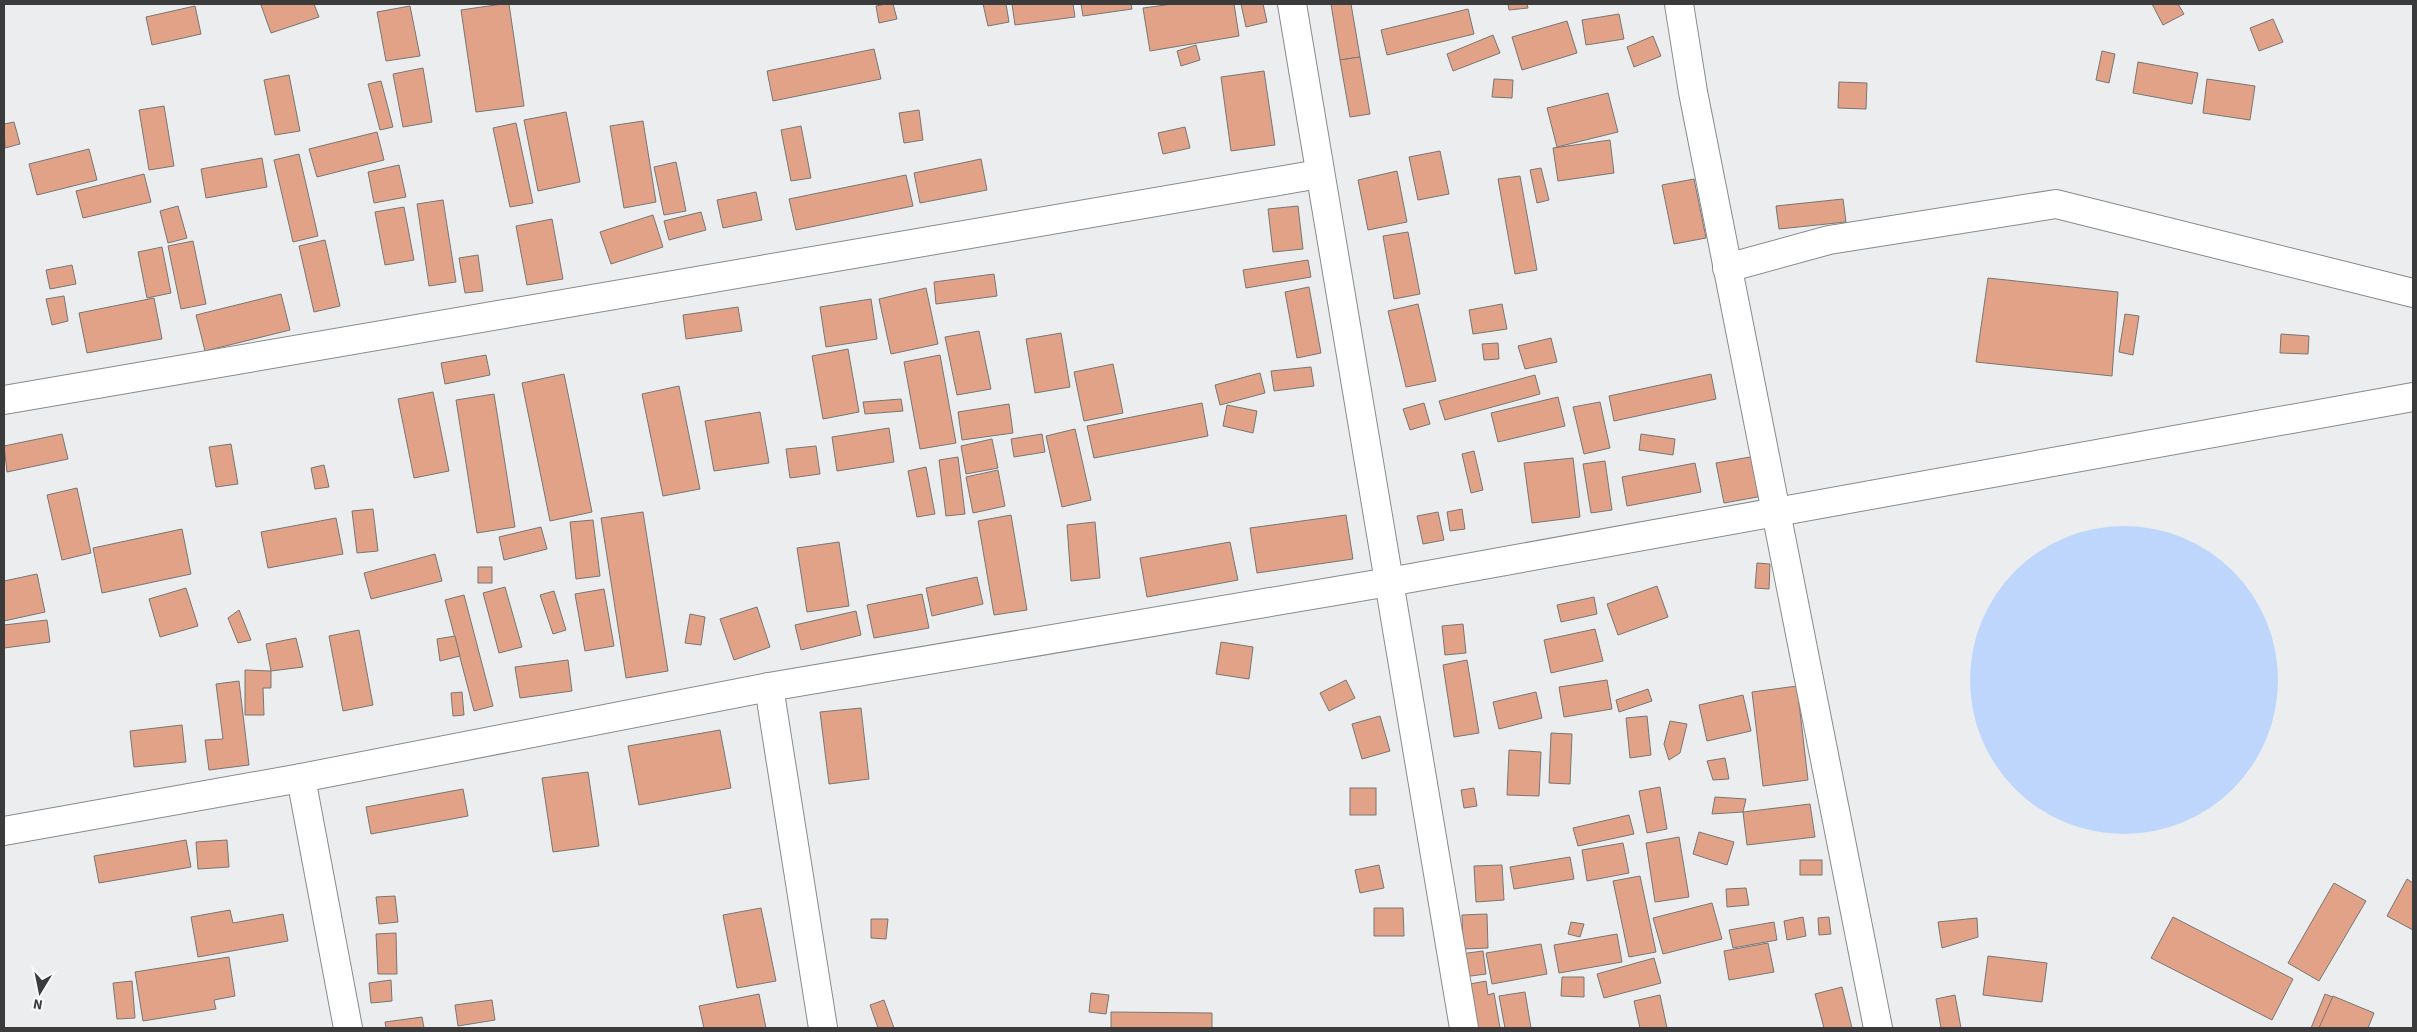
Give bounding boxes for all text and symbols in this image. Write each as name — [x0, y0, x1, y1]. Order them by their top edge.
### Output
north arrow — [15, 967, 65, 1017]
text: N — [32, 993, 44, 1014]

